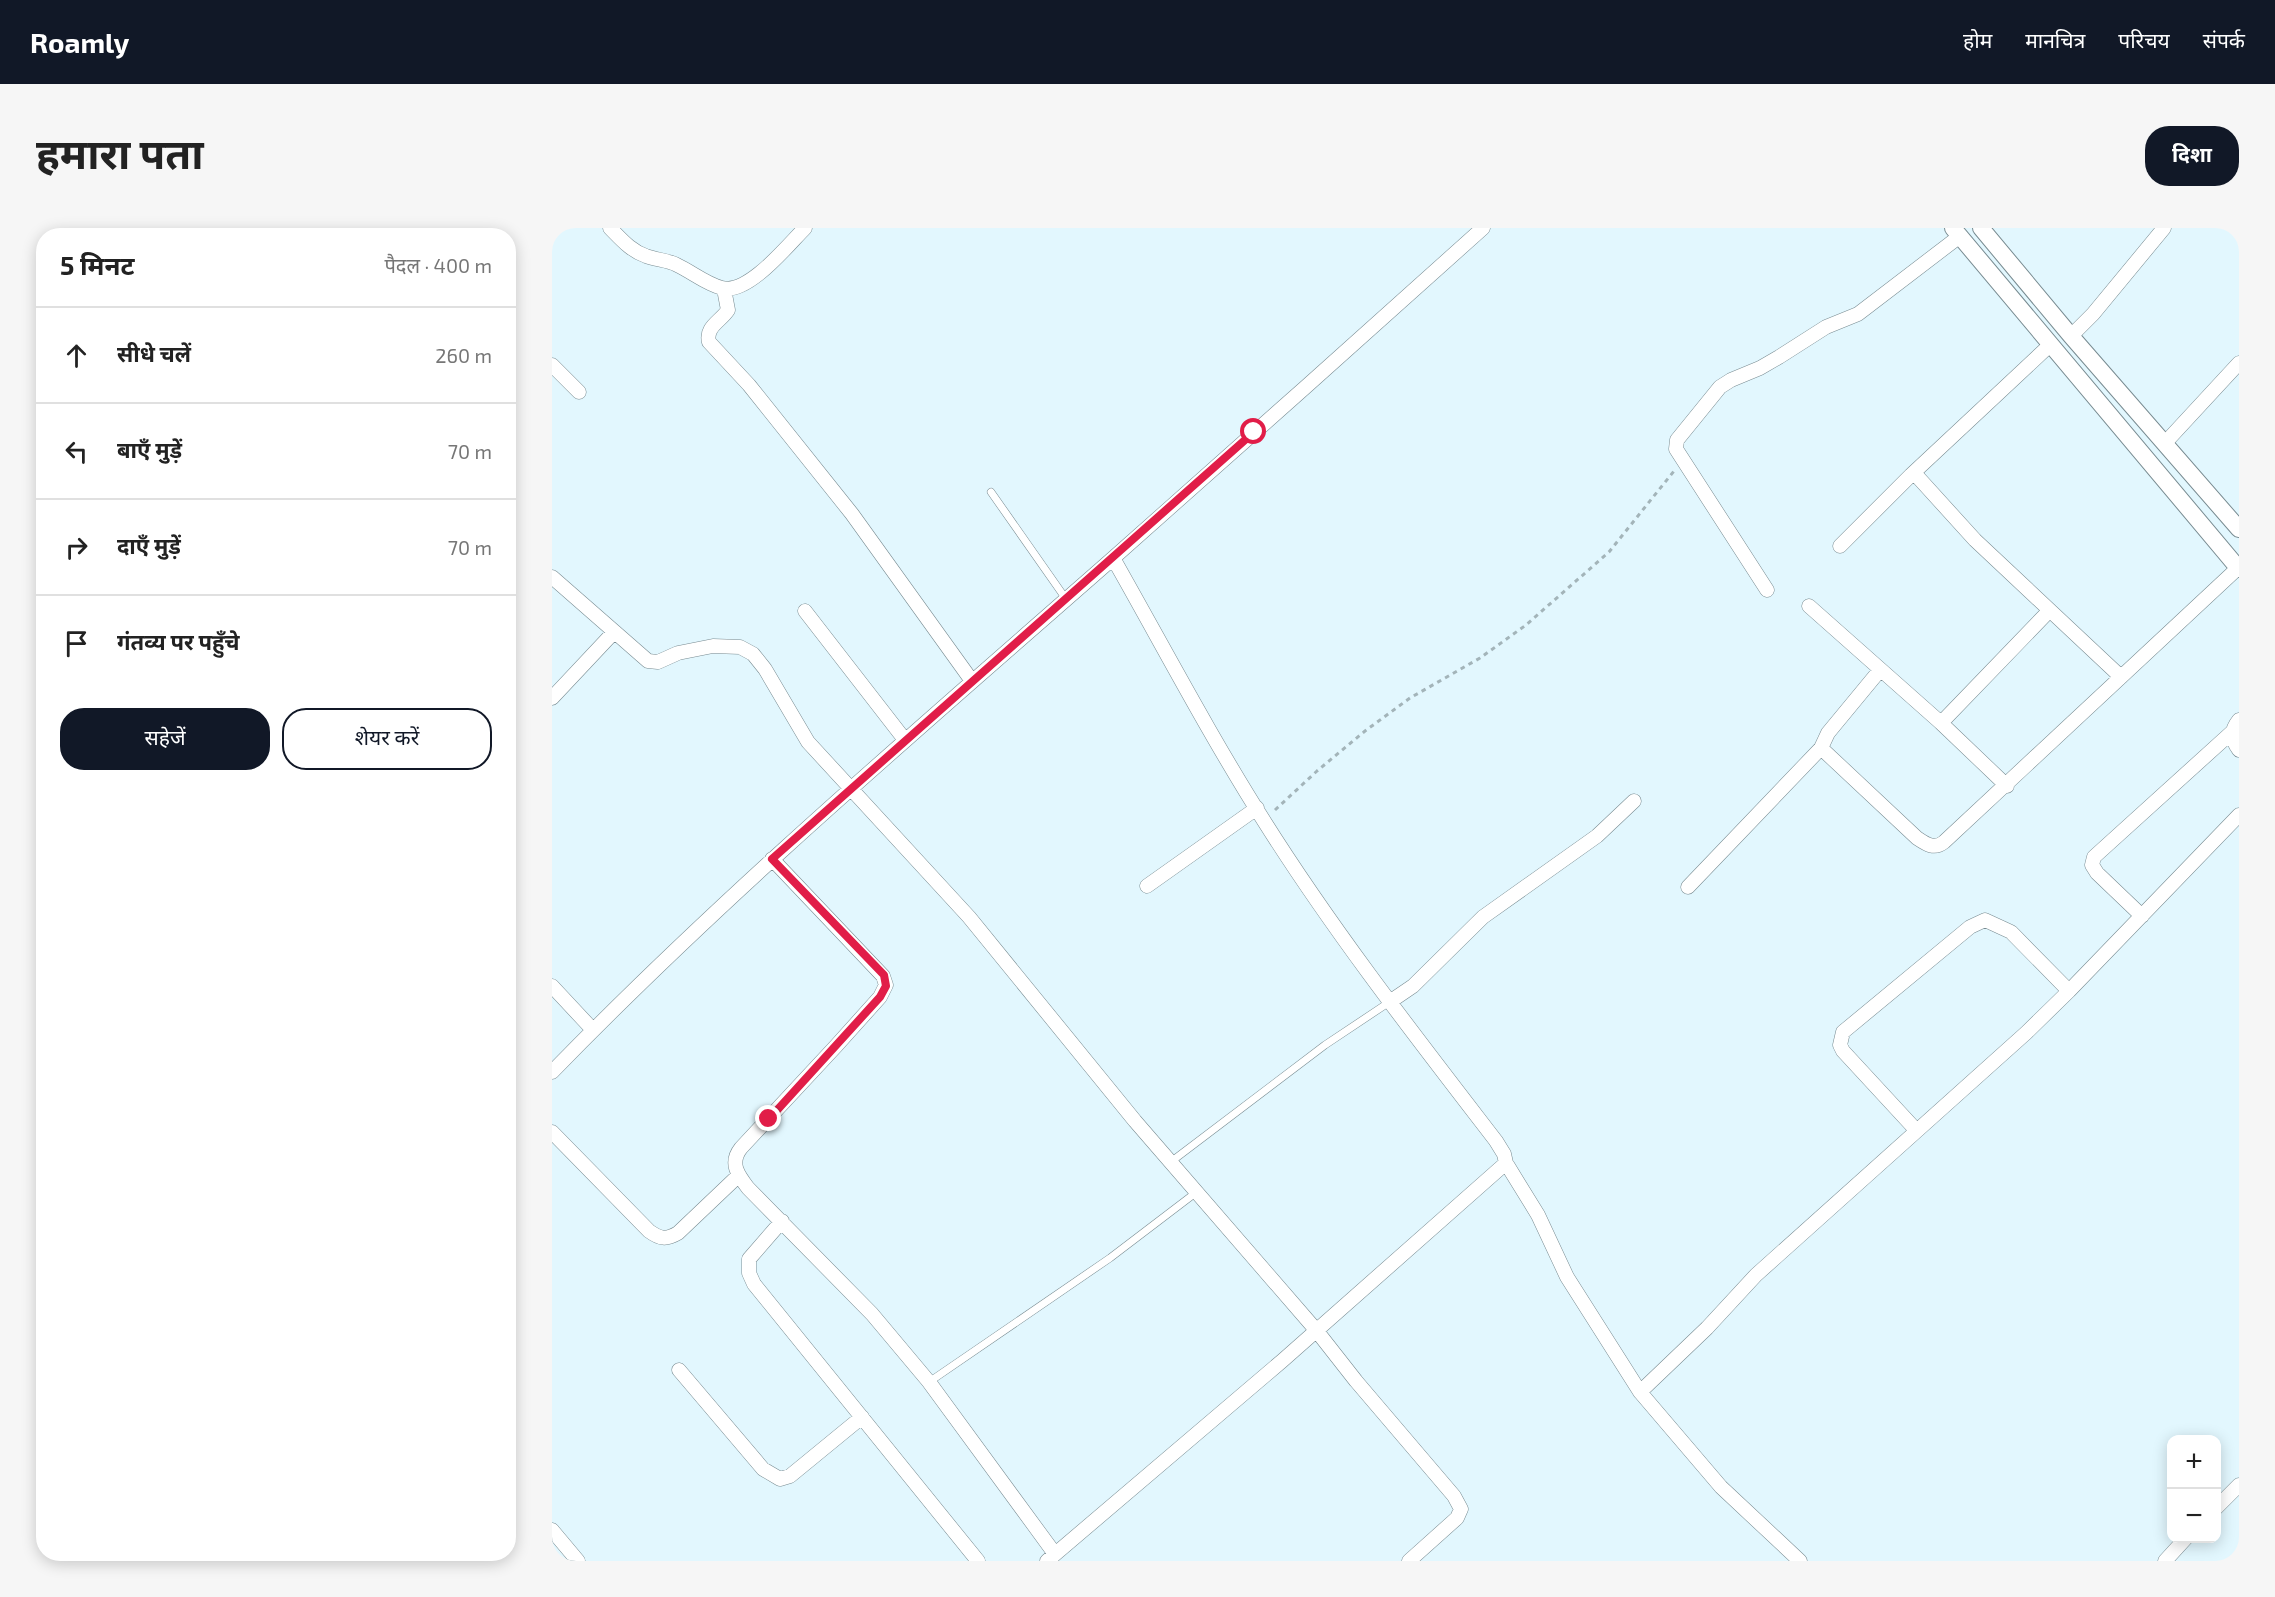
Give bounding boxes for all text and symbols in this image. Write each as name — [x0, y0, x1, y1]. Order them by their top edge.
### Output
text: Roamly — [30, 25, 129, 59]
text: होम — [1963, 27, 1992, 52]
text: मानचित्र — [2025, 27, 2085, 52]
text: परिचय — [2118, 27, 2170, 52]
text: संपर्क — [2203, 27, 2245, 52]
button: दिशा — [2145, 126, 2239, 186]
text: हमारा पता — [36, 127, 204, 177]
text: 5 मिनट — [60, 249, 135, 280]
text: पैदल · 400 m — [384, 253, 492, 277]
icon: ahead — [60, 339, 93, 372]
text: सीधे चलें — [117, 340, 191, 366]
text: 260 m — [435, 343, 492, 367]
route start — [1240, 418, 1266, 444]
icon: left — [60, 435, 93, 468]
text: बाएँ मुड़ें — [117, 436, 182, 462]
text: 70 m — [448, 439, 492, 463]
icon: right — [60, 531, 93, 564]
text: दाएँ मुड़ें — [117, 532, 181, 558]
text: 70 m — [448, 535, 492, 559]
icon: arrive — [60, 627, 93, 660]
text: गंतव्य पर पहुँचे — [117, 628, 240, 654]
button: सहेजें — [60, 708, 270, 770]
button: शेयर करें — [282, 708, 492, 770]
route end — [755, 1105, 781, 1131]
map controls — [2167, 1435, 2221, 1543]
button: + — [2167, 1435, 2221, 1489]
button: − — [2167, 1489, 2221, 1543]

